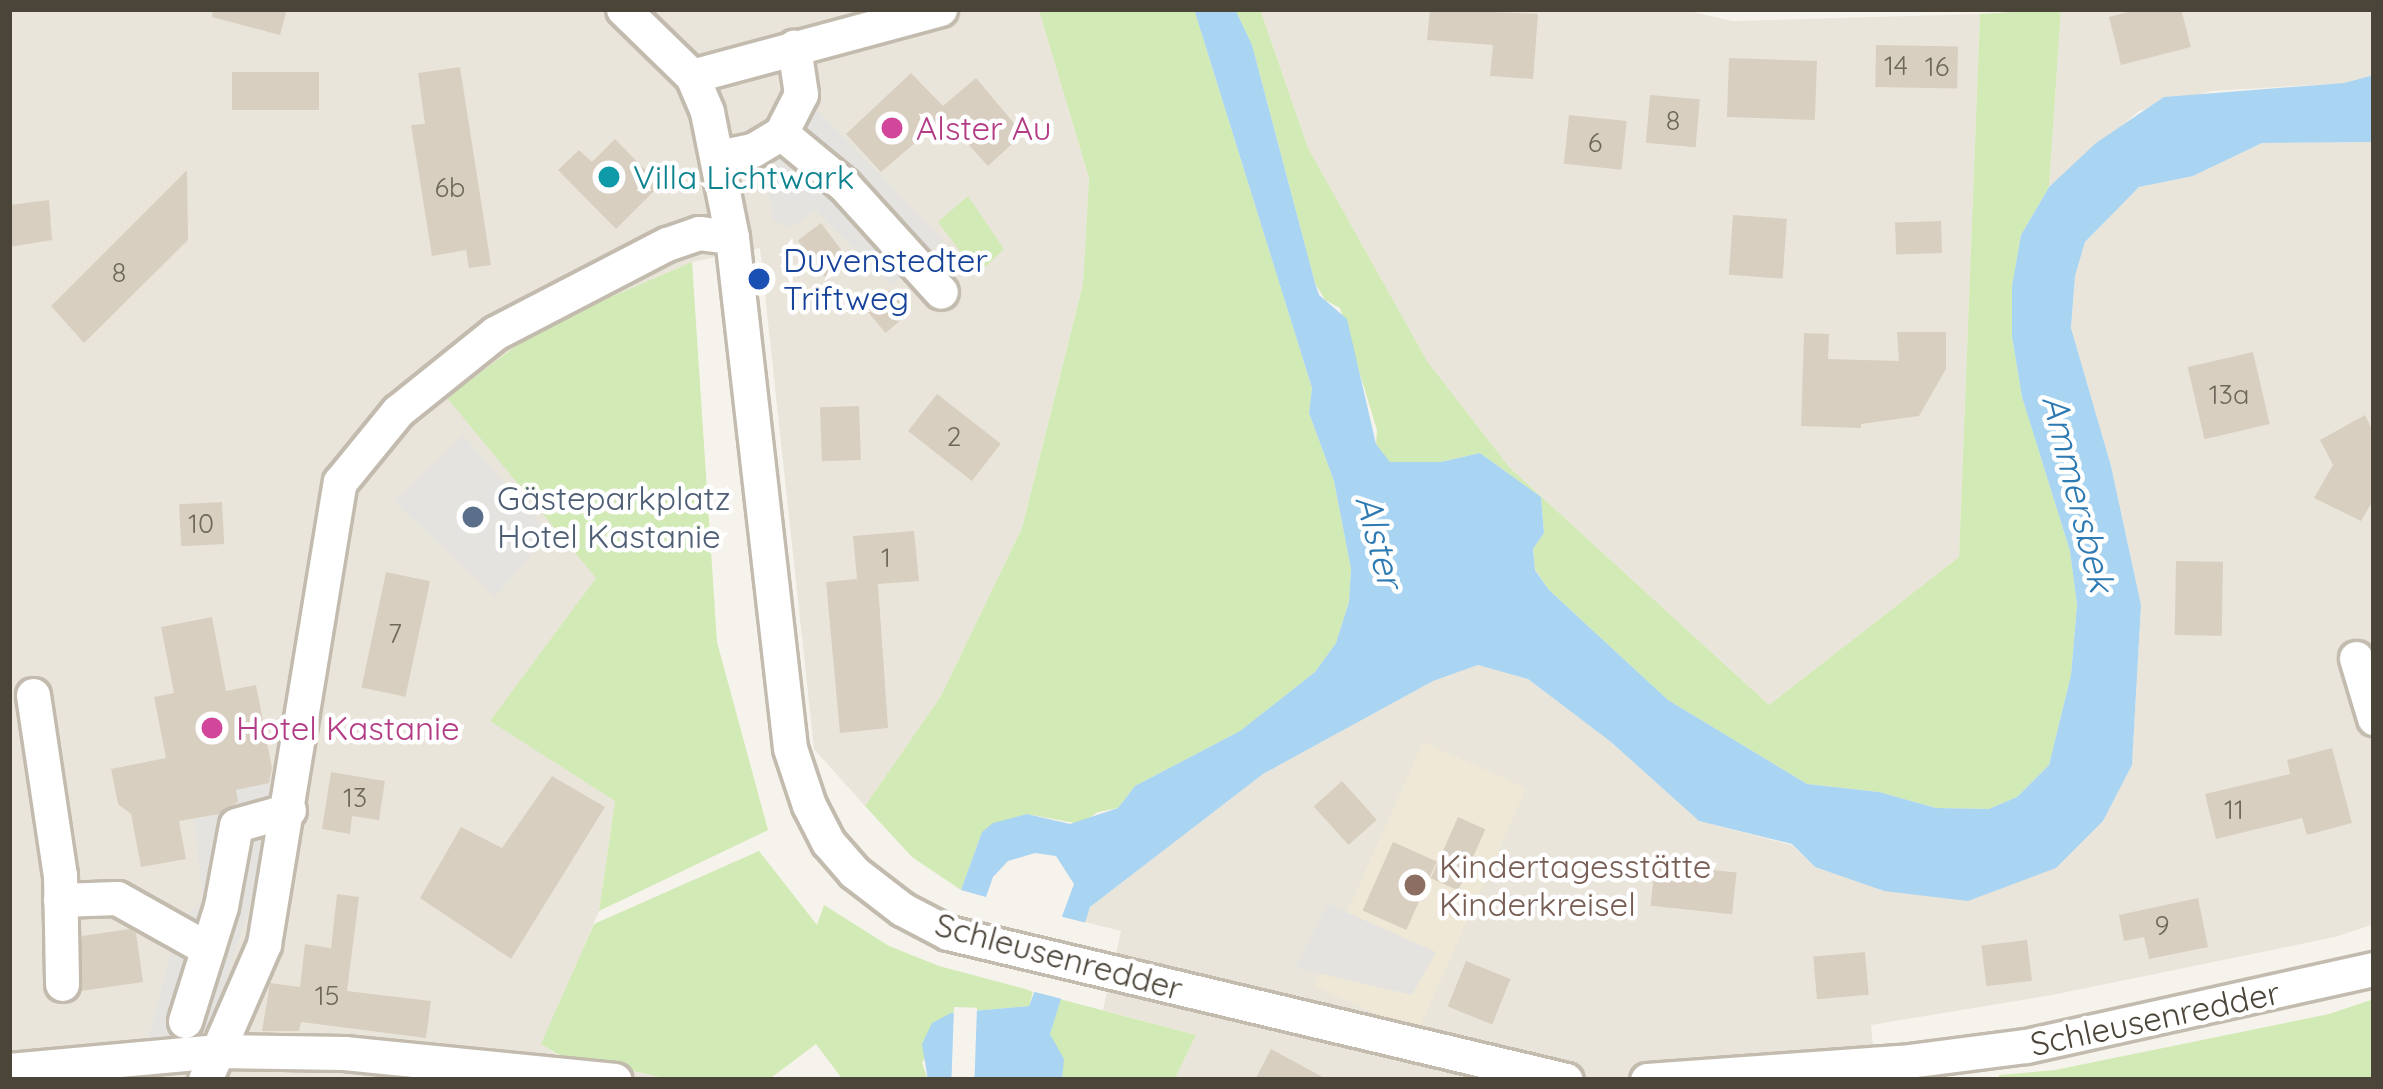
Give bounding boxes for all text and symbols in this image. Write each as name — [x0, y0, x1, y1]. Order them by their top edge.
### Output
house number: 14 — [1884, 50, 1908, 82]
house number: 16 — [1925, 51, 1949, 83]
house number: 8 — [1666, 105, 1680, 137]
place label: Alster Au — [916, 108, 1052, 148]
marker: Alster Au — [879, 115, 905, 141]
house number: 6 — [1588, 127, 1602, 159]
place label: Villa Lichtwark — [633, 157, 854, 197]
marker: Villa Lichtwark — [596, 164, 622, 190]
house number: 6b — [435, 172, 465, 204]
place label: Duvenstedter Triftweg — [783, 240, 988, 318]
house number: 8 — [112, 257, 126, 289]
marker: Duvenstedter Triftweg — [746, 266, 772, 292]
house number: 13a — [2209, 379, 2249, 411]
water label: Ammersbek — [2034, 390, 2124, 596]
house number: 2 — [947, 421, 961, 453]
place label: Gästeparkplatz Hotel Kastanie — [497, 478, 730, 556]
water label: Alster — [1347, 490, 1413, 592]
marker: Gästeparkplatz Hotel Kastanie — [460, 504, 486, 530]
house number: 10 — [188, 508, 214, 540]
house number: 1 — [881, 542, 891, 574]
house number: 7 — [388, 618, 402, 650]
place label: Hotel Kastanie — [236, 708, 460, 748]
marker: Hotel Kastanie — [199, 715, 225, 741]
house number: 13 — [343, 782, 367, 814]
house number: 11 — [2224, 794, 2244, 826]
place label: Kindertagesstätte Kinderkreisel — [1439, 846, 1712, 924]
marker: Kindertagesstätte Kinderkreisel — [1402, 872, 1428, 898]
street label: Schleusenredder — [931, 904, 1187, 1008]
house number: 9 — [2154, 910, 2170, 942]
street label: Schleusenredder — [2027, 972, 2283, 1064]
house number: 15 — [315, 980, 339, 1012]

